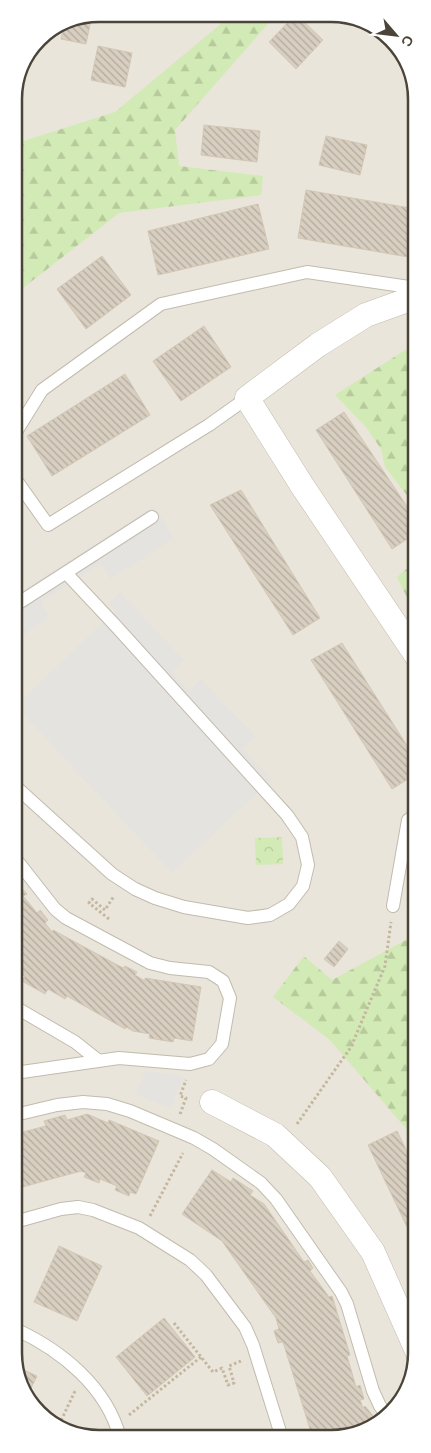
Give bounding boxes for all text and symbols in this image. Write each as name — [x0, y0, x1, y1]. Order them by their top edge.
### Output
north arrow — [371, 10, 421, 60]
text: С — [398, 33, 417, 49]

